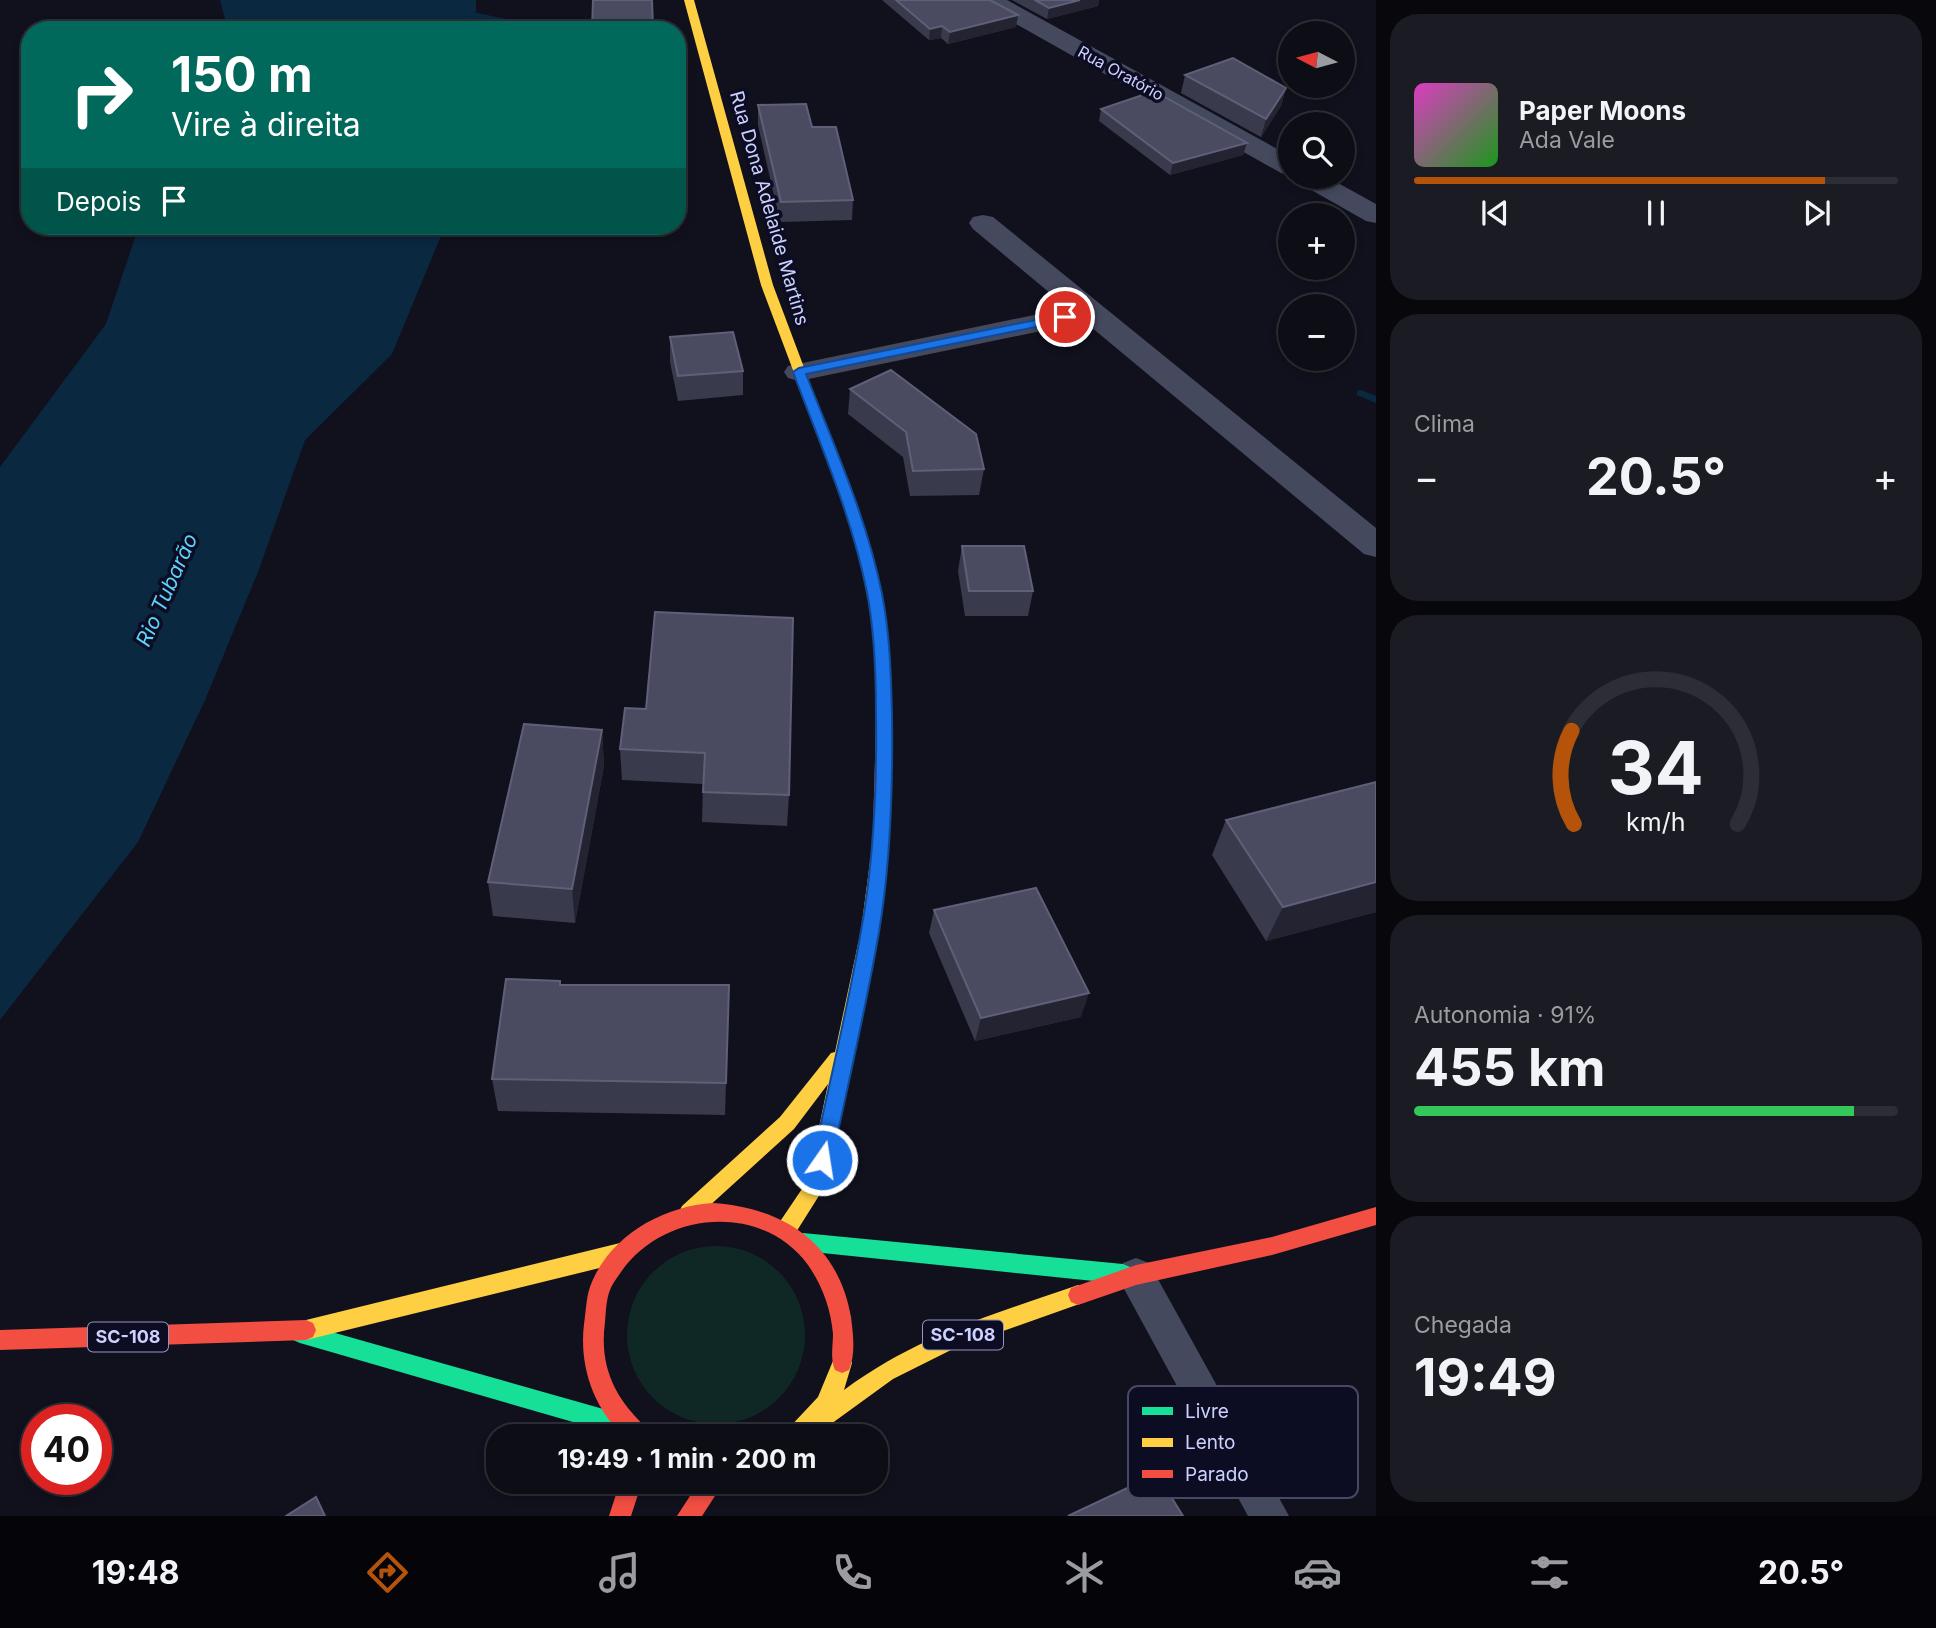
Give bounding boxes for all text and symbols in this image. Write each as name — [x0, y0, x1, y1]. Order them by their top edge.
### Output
north arrow — [1278, 21, 1354, 98]
map controls — [1278, 21, 1355, 371]
street label: Rua Oratório — [1075, 41, 1167, 105]
text: 150 m — [171, 45, 313, 104]
icon: right — [56, 49, 147, 140]
street label: Rua Dona Adelaide Martins — [725, 88, 814, 328]
text: Paper Moons — [1519, 95, 1686, 126]
text: Vire à direita — [171, 105, 361, 144]
button: search — [1278, 112, 1355, 189]
text: Ada Vale — [1519, 126, 1615, 154]
icon: arrive — [155, 182, 193, 220]
text: Depois — [56, 186, 141, 217]
icon: previous — [1476, 194, 1514, 232]
icon: pause — [1637, 194, 1675, 232]
icon: next — [1798, 194, 1836, 232]
button: + — [1278, 203, 1355, 280]
pin — [1035, 287, 1095, 347]
button: − — [1278, 294, 1355, 371]
icon: arrive — [1046, 298, 1084, 336]
text: Clima — [1414, 410, 1475, 438]
text: 20.5° — [1586, 445, 1726, 508]
text: − — [1414, 454, 1439, 500]
text: + — [1873, 454, 1898, 500]
water label: Rio Tubarão — [131, 530, 203, 650]
text: 34 — [1608, 723, 1704, 812]
text: km/h — [1626, 807, 1686, 837]
text: Autonomia · 91% — [1414, 1001, 1596, 1029]
text: 455 km — [1414, 1036, 1606, 1099]
position arrow — [785, 1123, 859, 1197]
text: Chegada — [1414, 1311, 1512, 1339]
road number: SC-108 — [923, 1320, 1003, 1350]
road number: SC-108 — [88, 1322, 168, 1352]
text: 19:49 — [1414, 1346, 1557, 1409]
legend — [1128, 1386, 1358, 1498]
text: Livre — [1185, 1400, 1229, 1423]
speed limit sign: 40 — [21, 1404, 112, 1495]
text: Lento — [1185, 1431, 1235, 1454]
text: 19:49 · 1 min · 200 m — [558, 1443, 816, 1474]
text: Parado — [1185, 1463, 1249, 1486]
icon: directions — [363, 1548, 412, 1597]
icon: music — [595, 1548, 644, 1597]
icon: phone — [828, 1548, 877, 1597]
icon: climate — [1060, 1548, 1109, 1597]
icon: car — [1293, 1548, 1342, 1597]
icon: filters — [1525, 1548, 1574, 1597]
text: 19:48 — [92, 1553, 179, 1592]
text: 20.5° — [1758, 1553, 1844, 1592]

